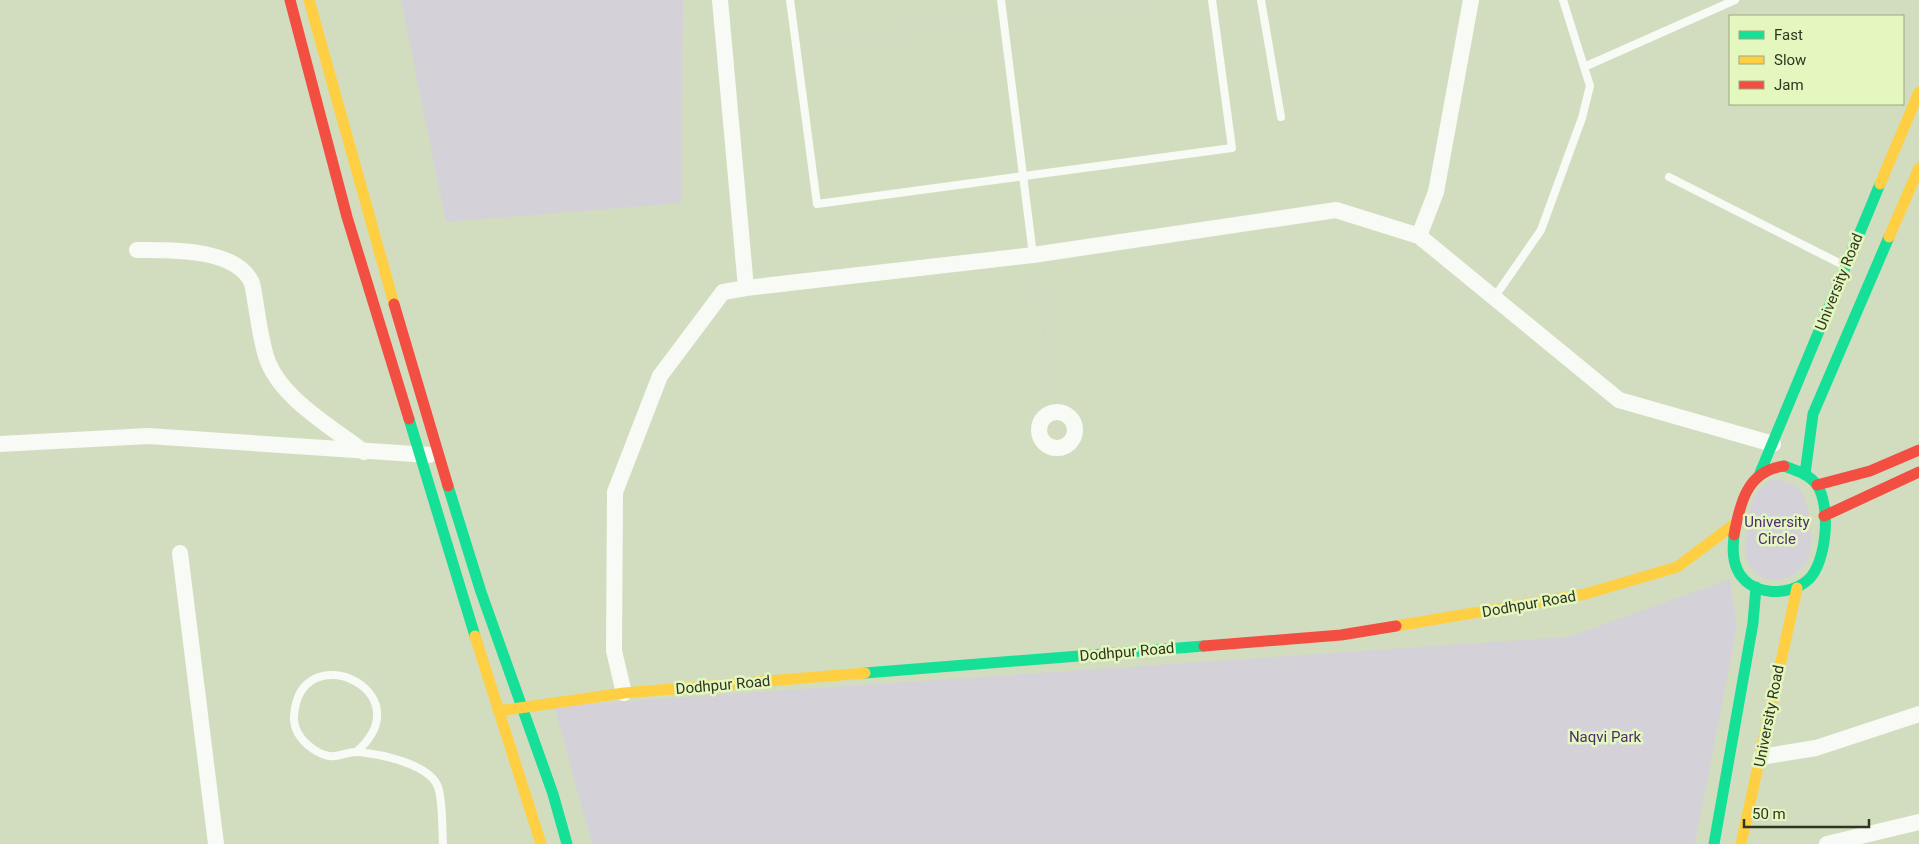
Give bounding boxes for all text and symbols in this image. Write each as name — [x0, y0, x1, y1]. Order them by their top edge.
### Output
legend — [1729, 15, 1904, 105]
text: Fast — [1774, 26, 1803, 44]
text: Slow — [1774, 51, 1806, 69]
text: Jam — [1774, 76, 1804, 94]
street label: University Road — [1811, 231, 1867, 333]
park label: University Circle — [1744, 513, 1810, 548]
street label: Dodhpur Road — [1481, 587, 1577, 621]
street label: Dodhpur Road — [1079, 639, 1175, 665]
street label: University Road — [1750, 664, 1788, 768]
street label: Dodhpur Road — [675, 672, 771, 698]
park label: Naqvi Park — [1569, 728, 1642, 746]
scale bar — [1744, 796, 1869, 828]
text: 50 m — [1752, 805, 1786, 823]

